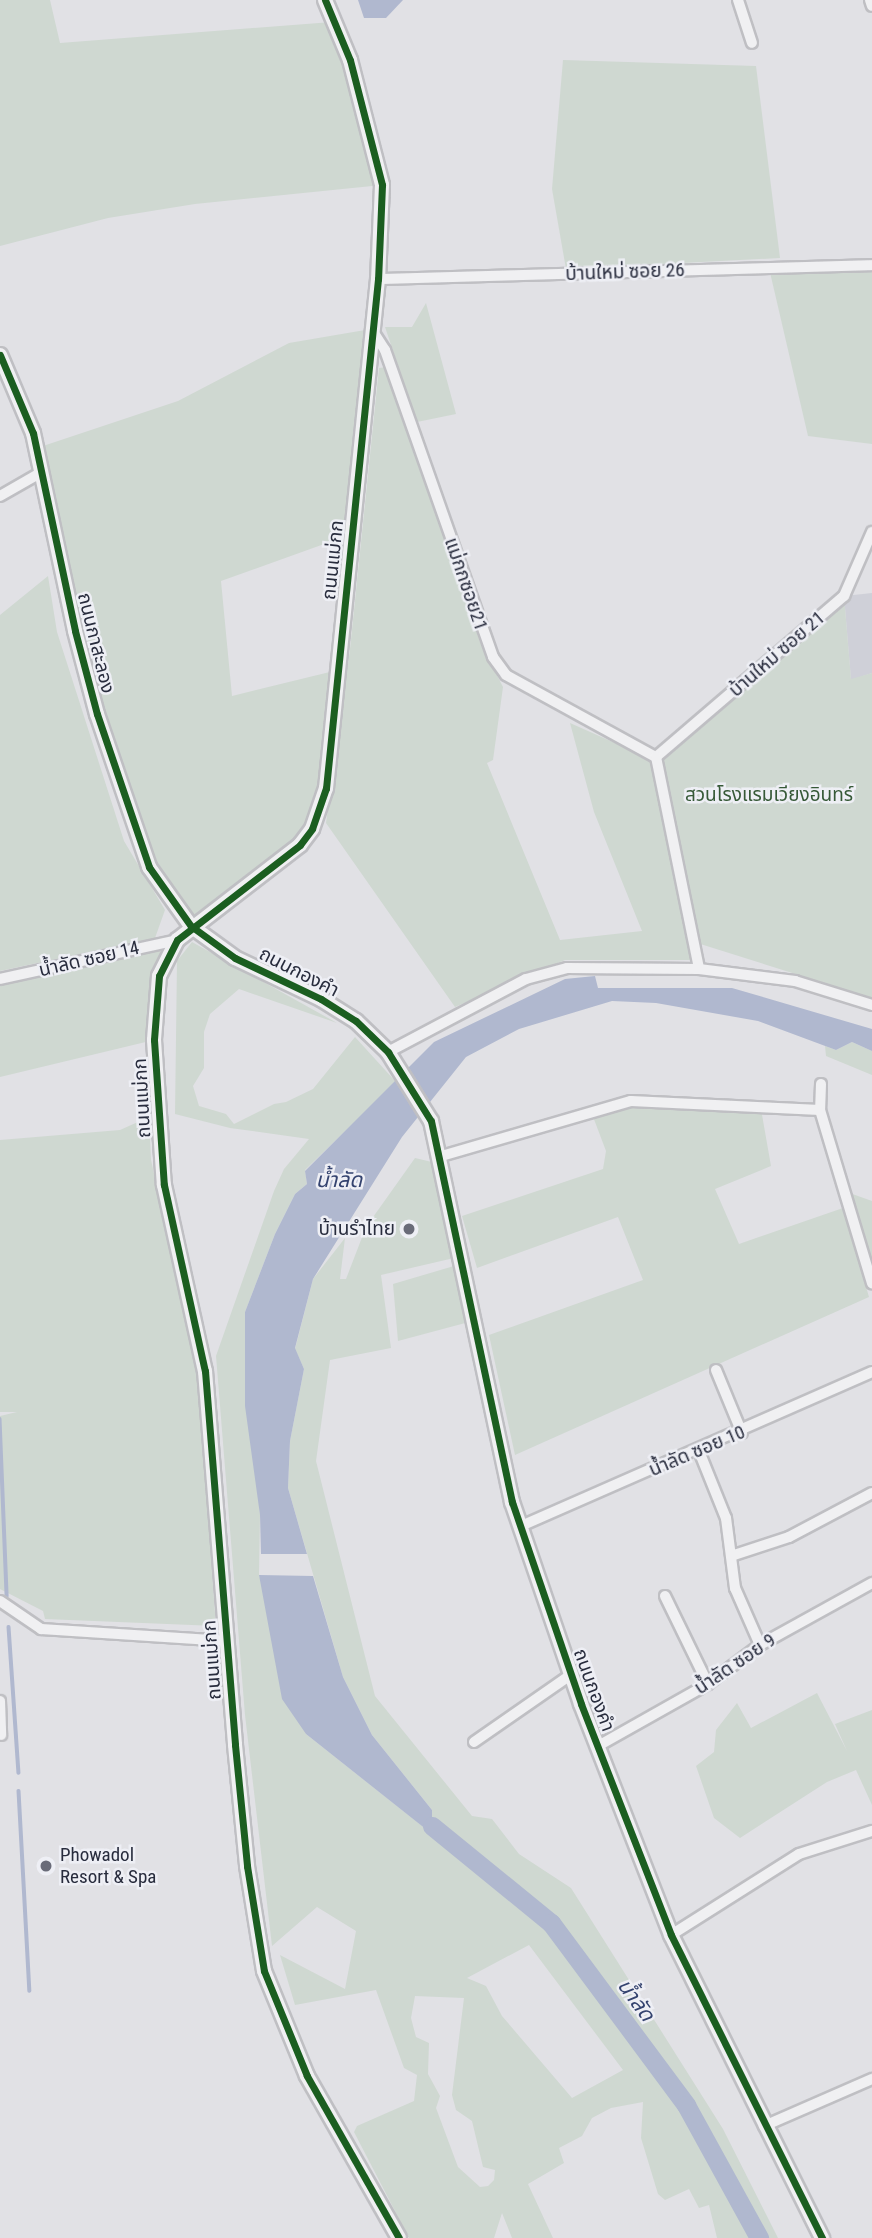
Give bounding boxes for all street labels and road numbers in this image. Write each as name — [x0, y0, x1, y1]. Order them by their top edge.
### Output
street label: บ้านใหม่ ซอย 26 — [565, 259, 685, 285]
street label: ถนนแม่กก — [317, 519, 349, 601]
street label: แม่กกซอย21 — [439, 535, 493, 633]
street label: ถนนกาสะลอง — [72, 590, 120, 696]
street label: บ้านใหม่ ซอย 21 — [724, 606, 830, 702]
street label: น้ำลัด ซอย 14 — [37, 936, 141, 982]
street label: ถนนกองคำ — [255, 942, 343, 1002]
street label: ถนนแม่กก — [129, 1057, 155, 1139]
street label: น้ำลัด ซอย 10 — [646, 1421, 748, 1481]
street label: ถนนแม่กก — [198, 1619, 226, 1701]
street label: น้ำลัด ซอย 9 — [690, 1629, 780, 1699]
street label: ถนนกองคำ — [568, 1645, 620, 1735]

